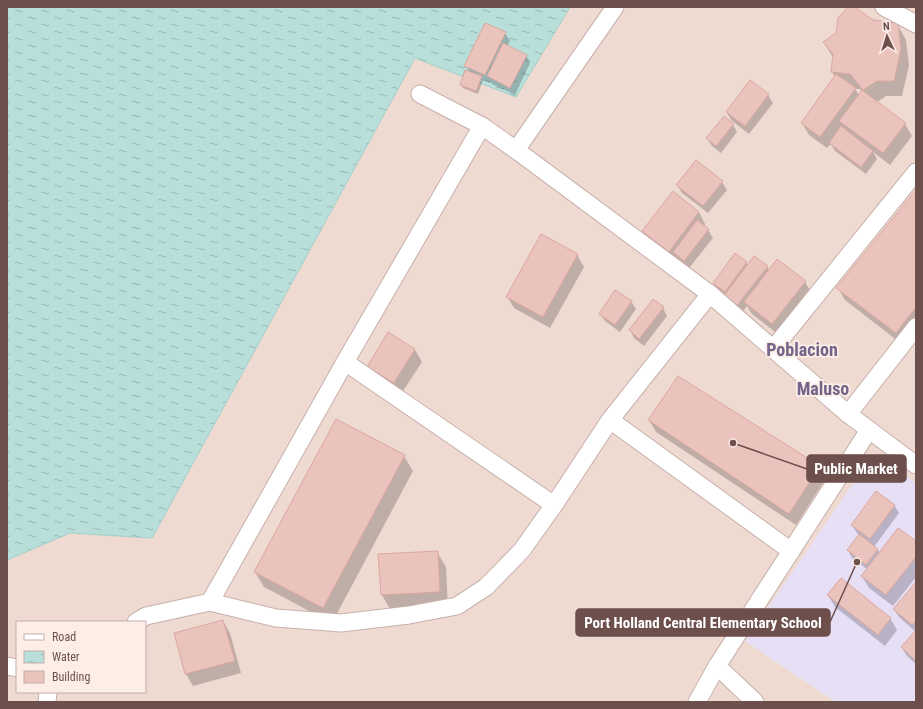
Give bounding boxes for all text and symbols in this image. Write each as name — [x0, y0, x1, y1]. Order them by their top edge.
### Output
north arrow — [867, 16, 907, 56]
text: N — [883, 20, 890, 33]
district label: Poblacion — [766, 339, 838, 360]
district label: Maluso — [797, 378, 849, 399]
callout: Public Market — [807, 455, 906, 482]
text: Public Market — [814, 460, 898, 478]
callout: Port Holland Central Elementary School — [576, 609, 830, 636]
text: Port Holland Central Elementary School — [584, 614, 822, 632]
legend — [16, 621, 146, 693]
text: Road — [52, 630, 76, 644]
text: Water — [52, 650, 80, 664]
text: Building — [52, 670, 90, 684]

